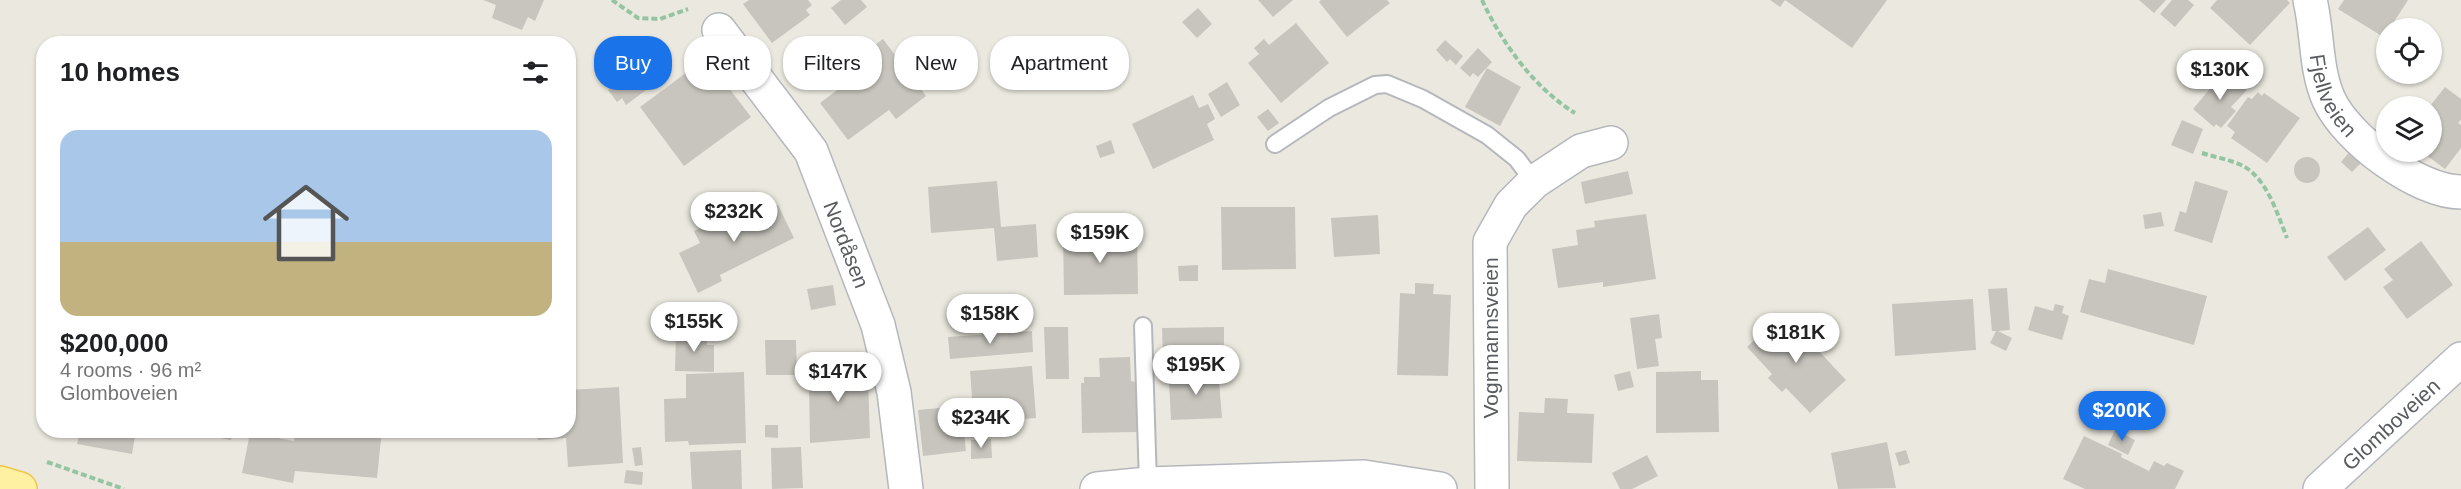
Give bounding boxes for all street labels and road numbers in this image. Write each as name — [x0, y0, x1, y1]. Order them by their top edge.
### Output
street label: Fjellveien — [2306, 52, 2362, 141]
street label: Nordåsen — [820, 198, 874, 291]
street label: Vognmannsveien — [1479, 257, 1502, 419]
street label: Glomboveien — [2337, 374, 2444, 474]

